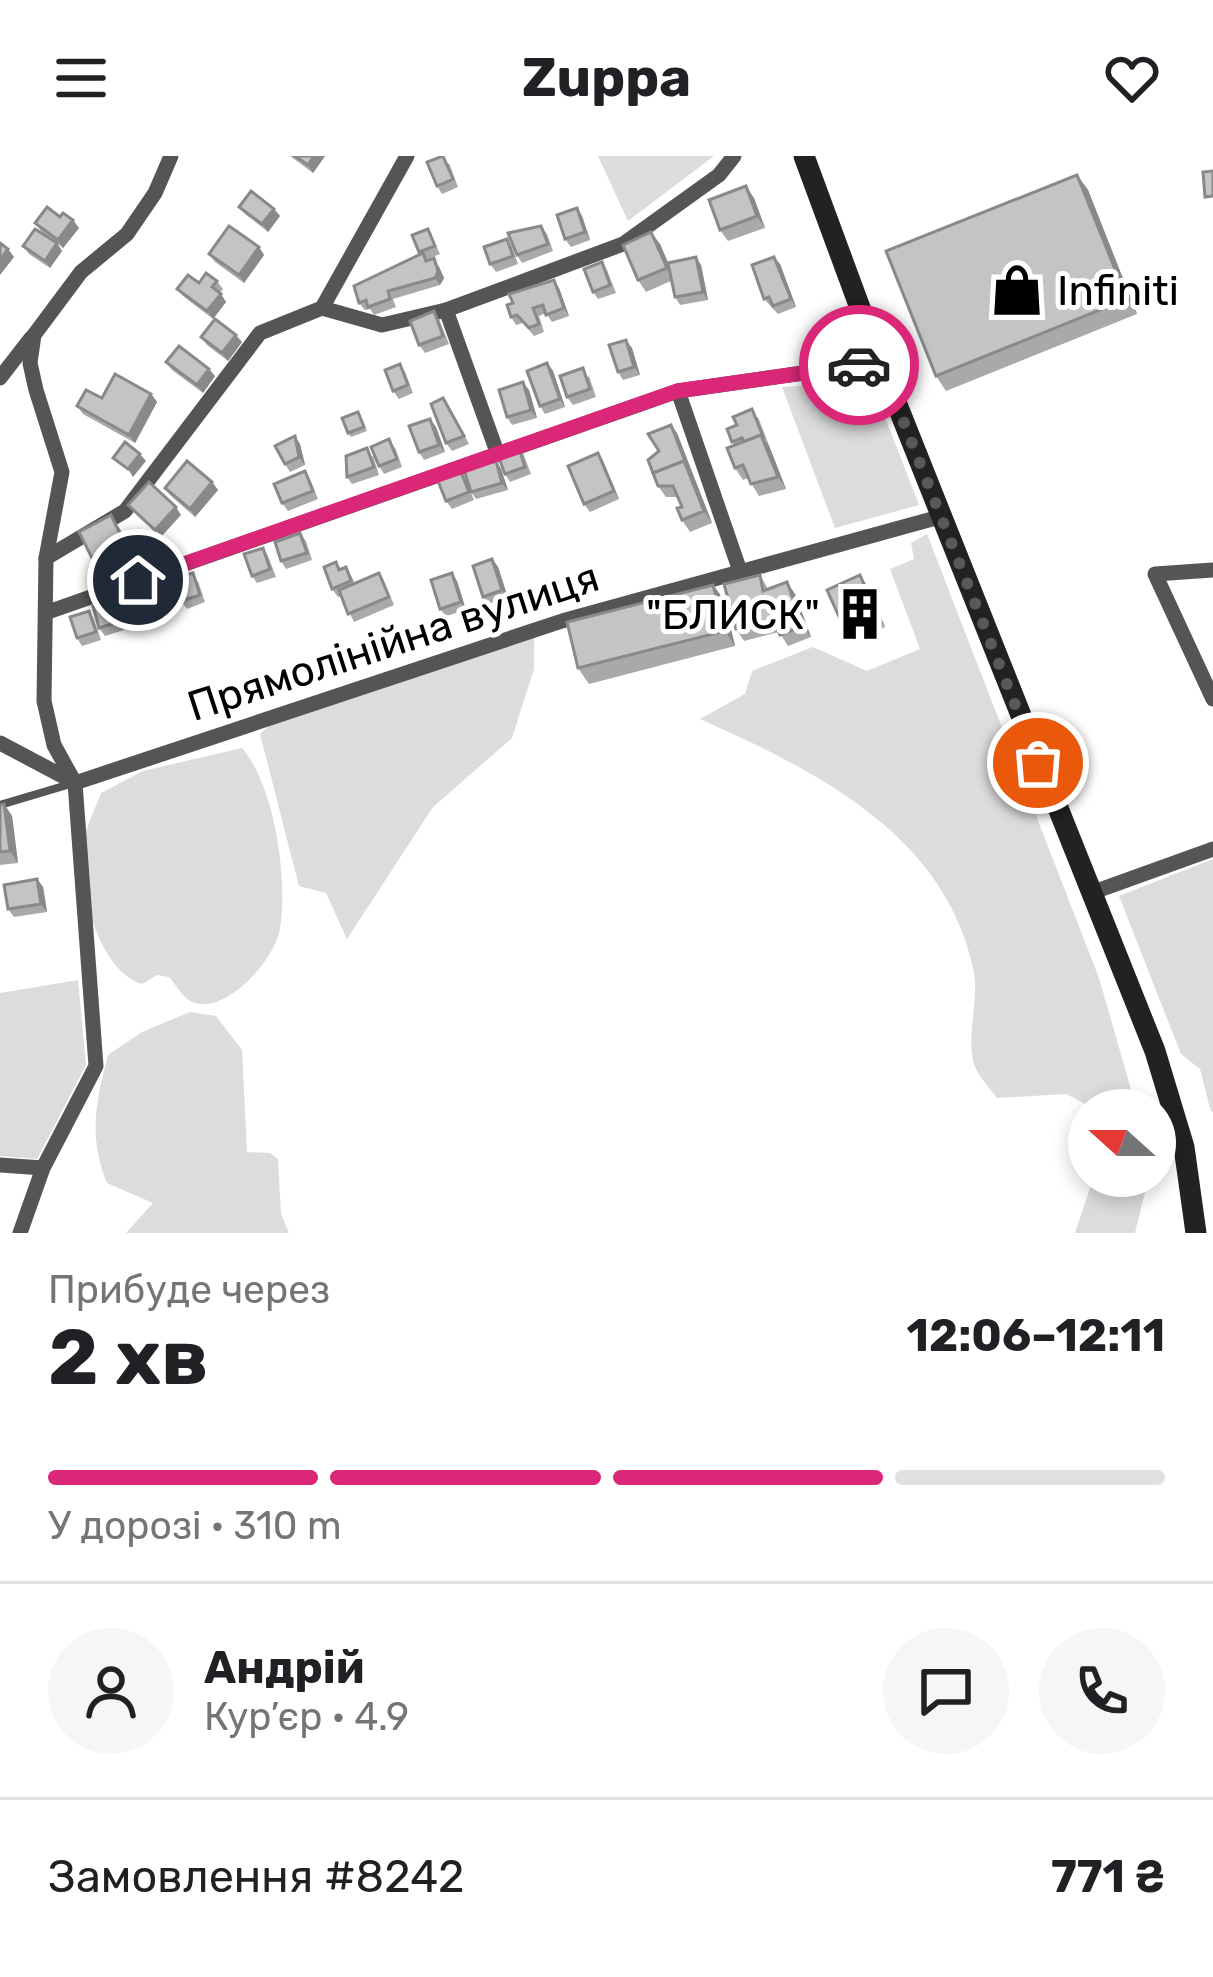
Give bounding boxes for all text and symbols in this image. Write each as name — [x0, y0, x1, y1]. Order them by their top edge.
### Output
icon: menu — [48, 45, 114, 111]
icon: heart — [1099, 45, 1165, 111]
text: Zuppa — [522, 46, 691, 110]
shop icon: Infiniti — [988, 261, 1046, 319]
place label: Infiniti — [1057, 266, 1179, 316]
courier — [799, 305, 919, 425]
icon: car — [826, 332, 892, 398]
pin — [87, 529, 189, 631]
icon: home — [105, 547, 171, 613]
street label: Прямолінійна вулиця — [181, 552, 605, 732]
building icon: "БЛИСК" — [831, 585, 889, 643]
place label: "БЛИСК" — [646, 590, 820, 640]
pin — [987, 712, 1089, 814]
icon: bag — [1005, 730, 1071, 796]
north arrow — [1068, 1089, 1176, 1197]
map controls — [1068, 1089, 1176, 1197]
text: Прибуде через — [48, 1267, 330, 1313]
text: 12:06–12:11 — [907, 1309, 1165, 1362]
text: 2 хв — [48, 1311, 208, 1404]
text: У дорозі · 310 m — [48, 1503, 342, 1549]
button: person — [48, 1628, 174, 1754]
button: chat — [883, 1628, 1009, 1754]
button: phone — [1039, 1628, 1165, 1754]
text: Андрій — [204, 1641, 364, 1694]
text: Кур’єр · 4.9 — [204, 1694, 409, 1740]
text: Замовлення #8242 — [48, 1850, 465, 1903]
text: 771 ₴ — [1051, 1850, 1165, 1903]

